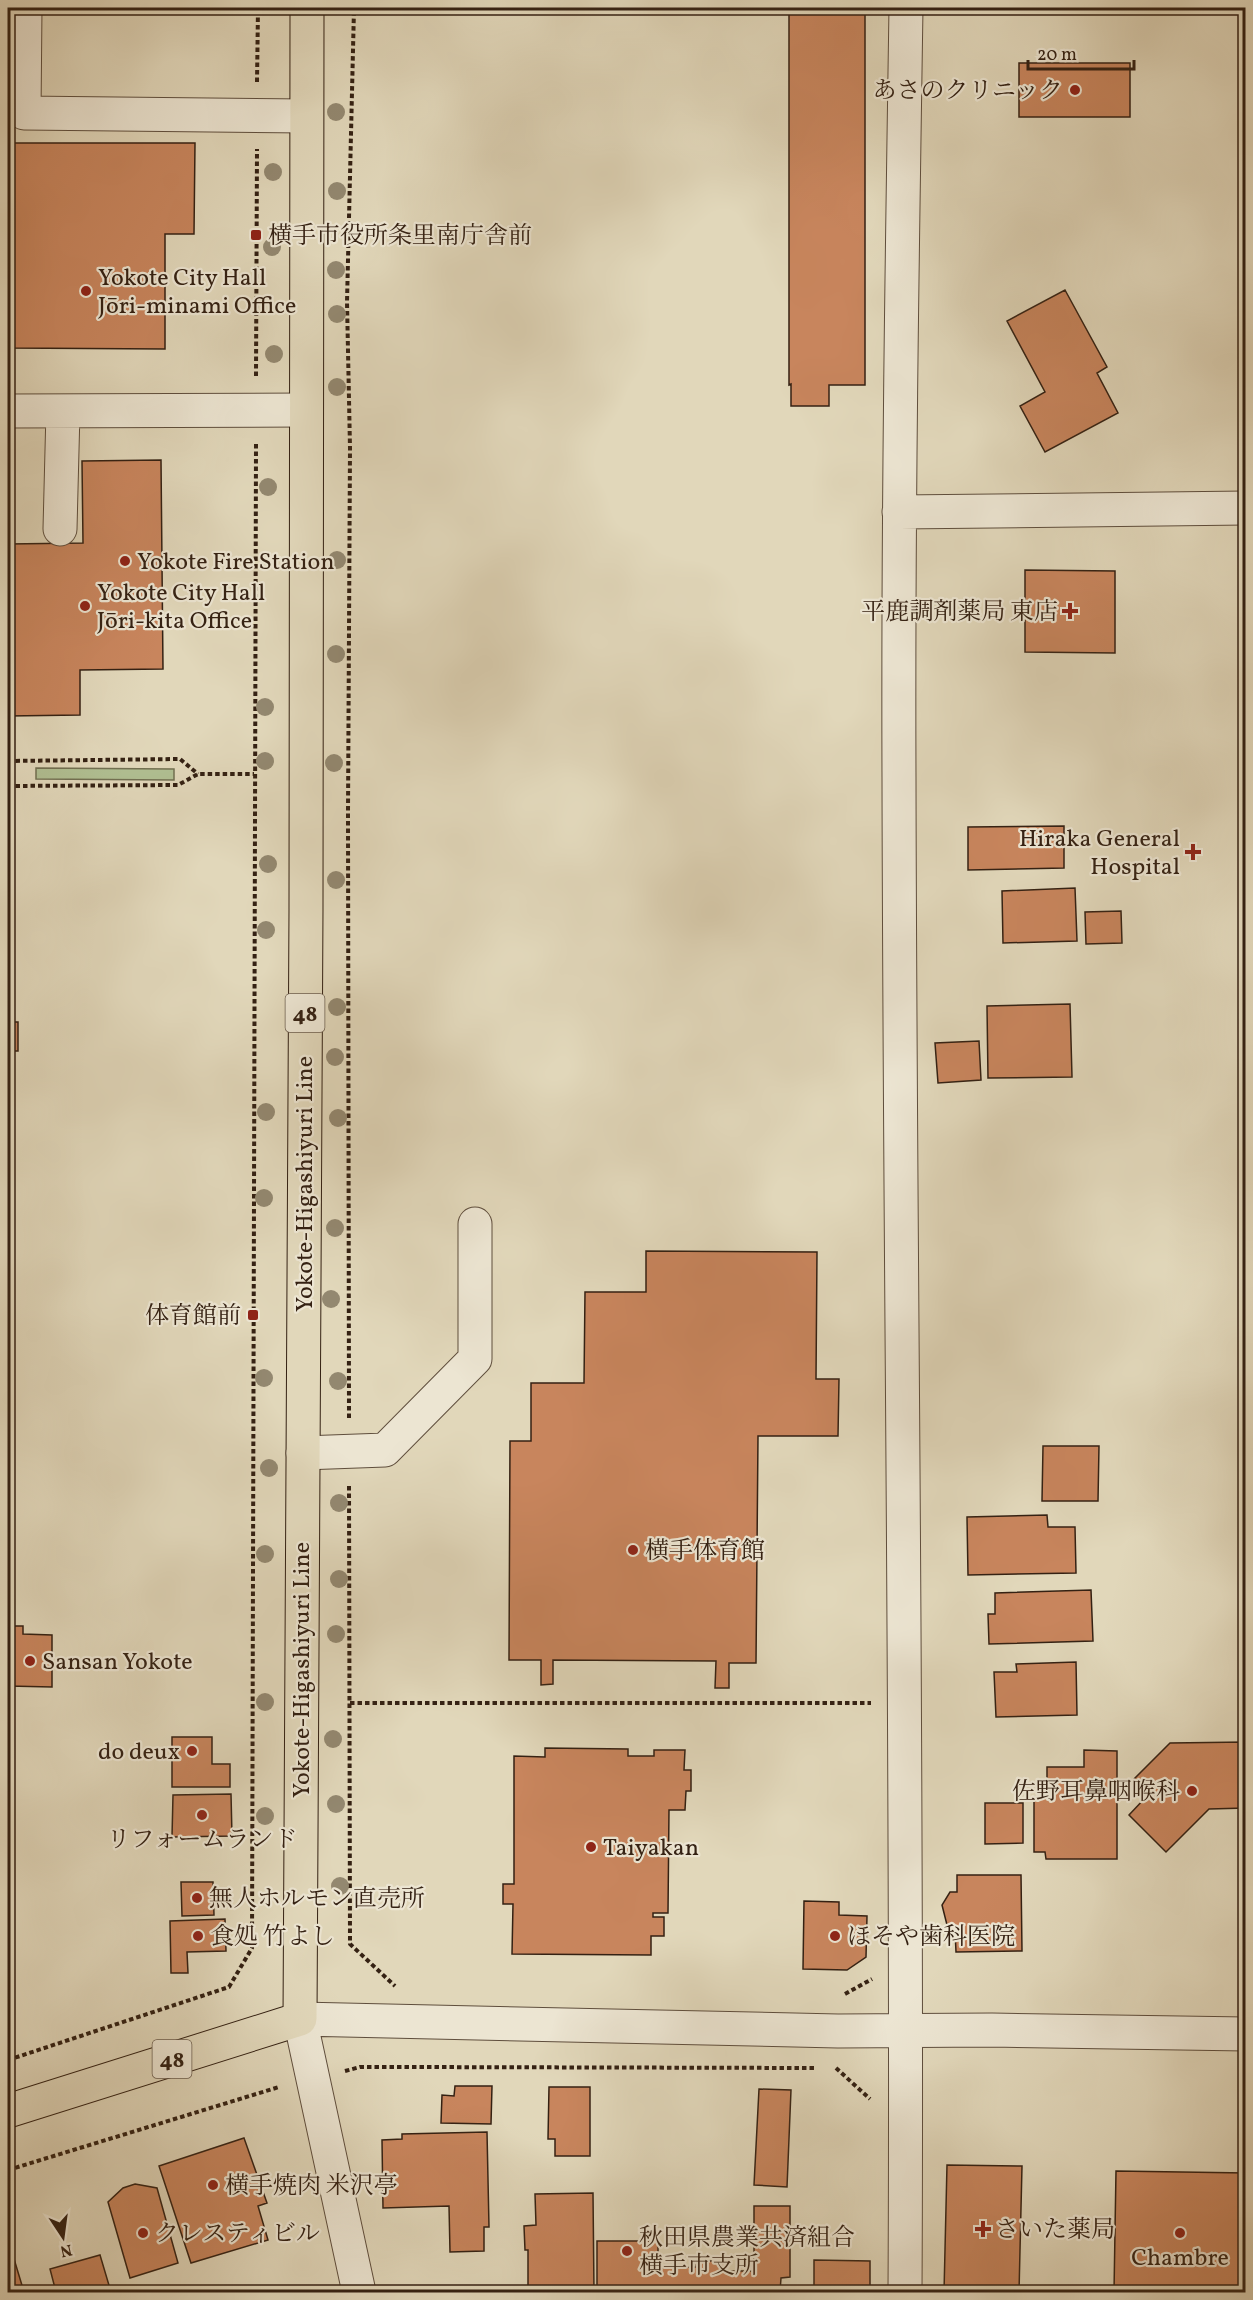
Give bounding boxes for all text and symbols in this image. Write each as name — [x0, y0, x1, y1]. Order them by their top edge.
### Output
scale bar — [1028, 33, 1134, 71]
text: 20 m — [1037, 43, 1077, 68]
place label: あさのクリニック — [872, 75, 1063, 109]
marker: あさのクリニック — [1068, 83, 1082, 97]
place label: 横手市役所条里南庁舎前 — [268, 220, 532, 254]
marker: 横手市役所条里南庁舎前 — [249, 228, 263, 242]
place label: Yokote City Hall Jōri-minami Office — [98, 262, 296, 324]
marker: Yokote City Hall Jōri-minami Office — [79, 284, 93, 298]
place label: Yokote Fire Station — [137, 546, 335, 580]
marker: Yokote Fire Station — [118, 554, 132, 568]
place label: Yokote City Hall Jōri-kita Office — [97, 577, 265, 639]
place label: 平鹿調剤薬局 東店 — [861, 596, 1058, 630]
marker: Yokote City Hall Jōri-kita Office — [78, 599, 92, 613]
marker: 平鹿調剤薬局 東店 — [1063, 604, 1077, 618]
place label: Hiraka General Hospital — [1019, 823, 1180, 885]
marker: Hiraka General Hospital — [1184, 843, 1202, 861]
road number: 48 — [286, 994, 324, 1032]
street label: Yokote-Higashiyuri Line — [289, 1056, 323, 1312]
place label: 体育館前 — [145, 1300, 241, 1334]
marker: 体育館前 — [246, 1308, 260, 1322]
place label: 横手体育館 — [645, 1535, 765, 1569]
street label: Yokote-Higashiyuri Line — [286, 1542, 320, 1798]
marker: 横手体育館 — [626, 1543, 640, 1557]
place label: Sansan Yokote — [42, 1646, 193, 1680]
marker: Sansan Yokote — [23, 1654, 37, 1668]
place label: do deux — [98, 1736, 180, 1770]
marker: do deux — [185, 1744, 199, 1758]
place label: 佐野耳鼻咽喉科 — [1012, 1776, 1180, 1810]
marker: 佐野耳鼻咽喉科 — [1185, 1784, 1199, 1798]
marker: リフォームランド — [195, 1808, 209, 1822]
place label: リフォームランド — [107, 1824, 297, 1858]
place label: Taiyakan — [603, 1832, 699, 1866]
marker: Taiyakan — [584, 1840, 598, 1854]
place label: 無人ホルモン直売所 — [209, 1883, 425, 1917]
marker: 無人ホルモン直売所 — [190, 1891, 204, 1905]
place label: 食処 竹よし — [210, 1921, 335, 1955]
place label: ほそや歯科医院 — [847, 1921, 1015, 1955]
marker: 食処 竹よし — [191, 1929, 205, 1943]
marker: ほそや歯科医院 — [828, 1929, 842, 1943]
road number: 48 — [152, 2040, 192, 2078]
place label: 横手焼肉 米沢亭 — [225, 2170, 398, 2204]
marker: 横手焼肉 米沢亭 — [206, 2178, 220, 2192]
north arrow — [33, 2207, 93, 2267]
place label: さいた薬局 — [995, 2214, 1115, 2248]
place label: クレスティビル — [155, 2218, 320, 2252]
place label: 秋田県農業共済組合 横手市支所 — [639, 2222, 855, 2284]
marker: さいた薬局 — [976, 2222, 990, 2236]
marker: クレスティビル — [136, 2226, 150, 2240]
marker: Chambre — [1173, 2226, 1187, 2240]
text: N — [57, 2238, 74, 2262]
place label: Chambre — [1131, 2242, 1229, 2276]
marker: 秋田県農業共済組合 横手市支所 — [620, 2244, 634, 2258]

